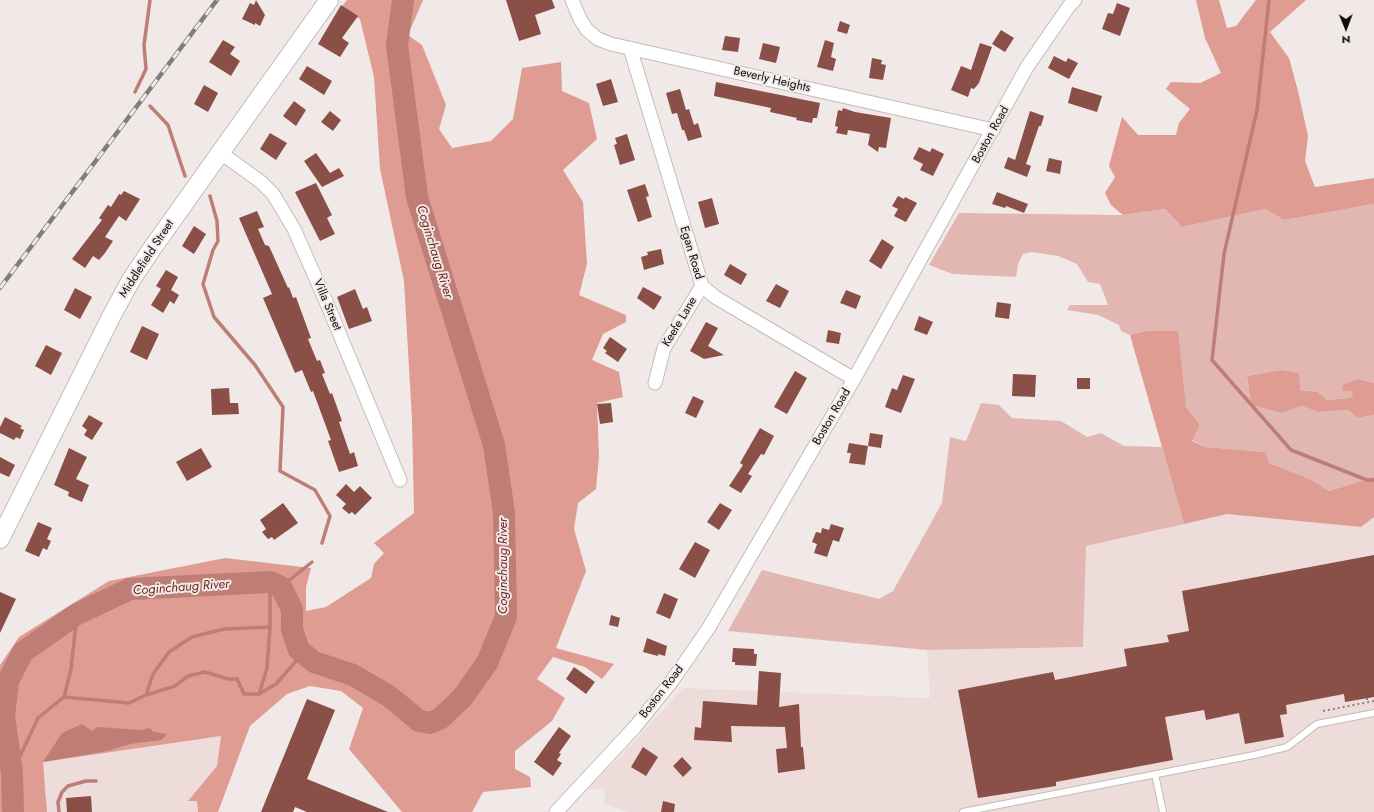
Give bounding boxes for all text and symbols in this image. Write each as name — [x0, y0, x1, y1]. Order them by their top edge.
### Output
north arrow — [1326, 8, 1366, 48]
text: N — [1342, 32, 1351, 48]
street label: Beverly Heights — [732, 64, 812, 96]
street label: Boston Road — [969, 104, 1013, 166]
water label: Coginchaug River — [412, 203, 456, 301]
street label: Middlefield Street — [116, 217, 178, 301]
street label: Egan Road — [676, 225, 706, 281]
street label: Villa Street — [310, 277, 344, 333]
street label: Keefe Lane — [659, 294, 701, 350]
street label: Boston Road — [810, 386, 854, 448]
water label: Coginchaug River — [496, 518, 512, 614]
water label: Coginchaug River — [132, 577, 230, 599]
street label: Boston Road — [637, 663, 687, 721]

